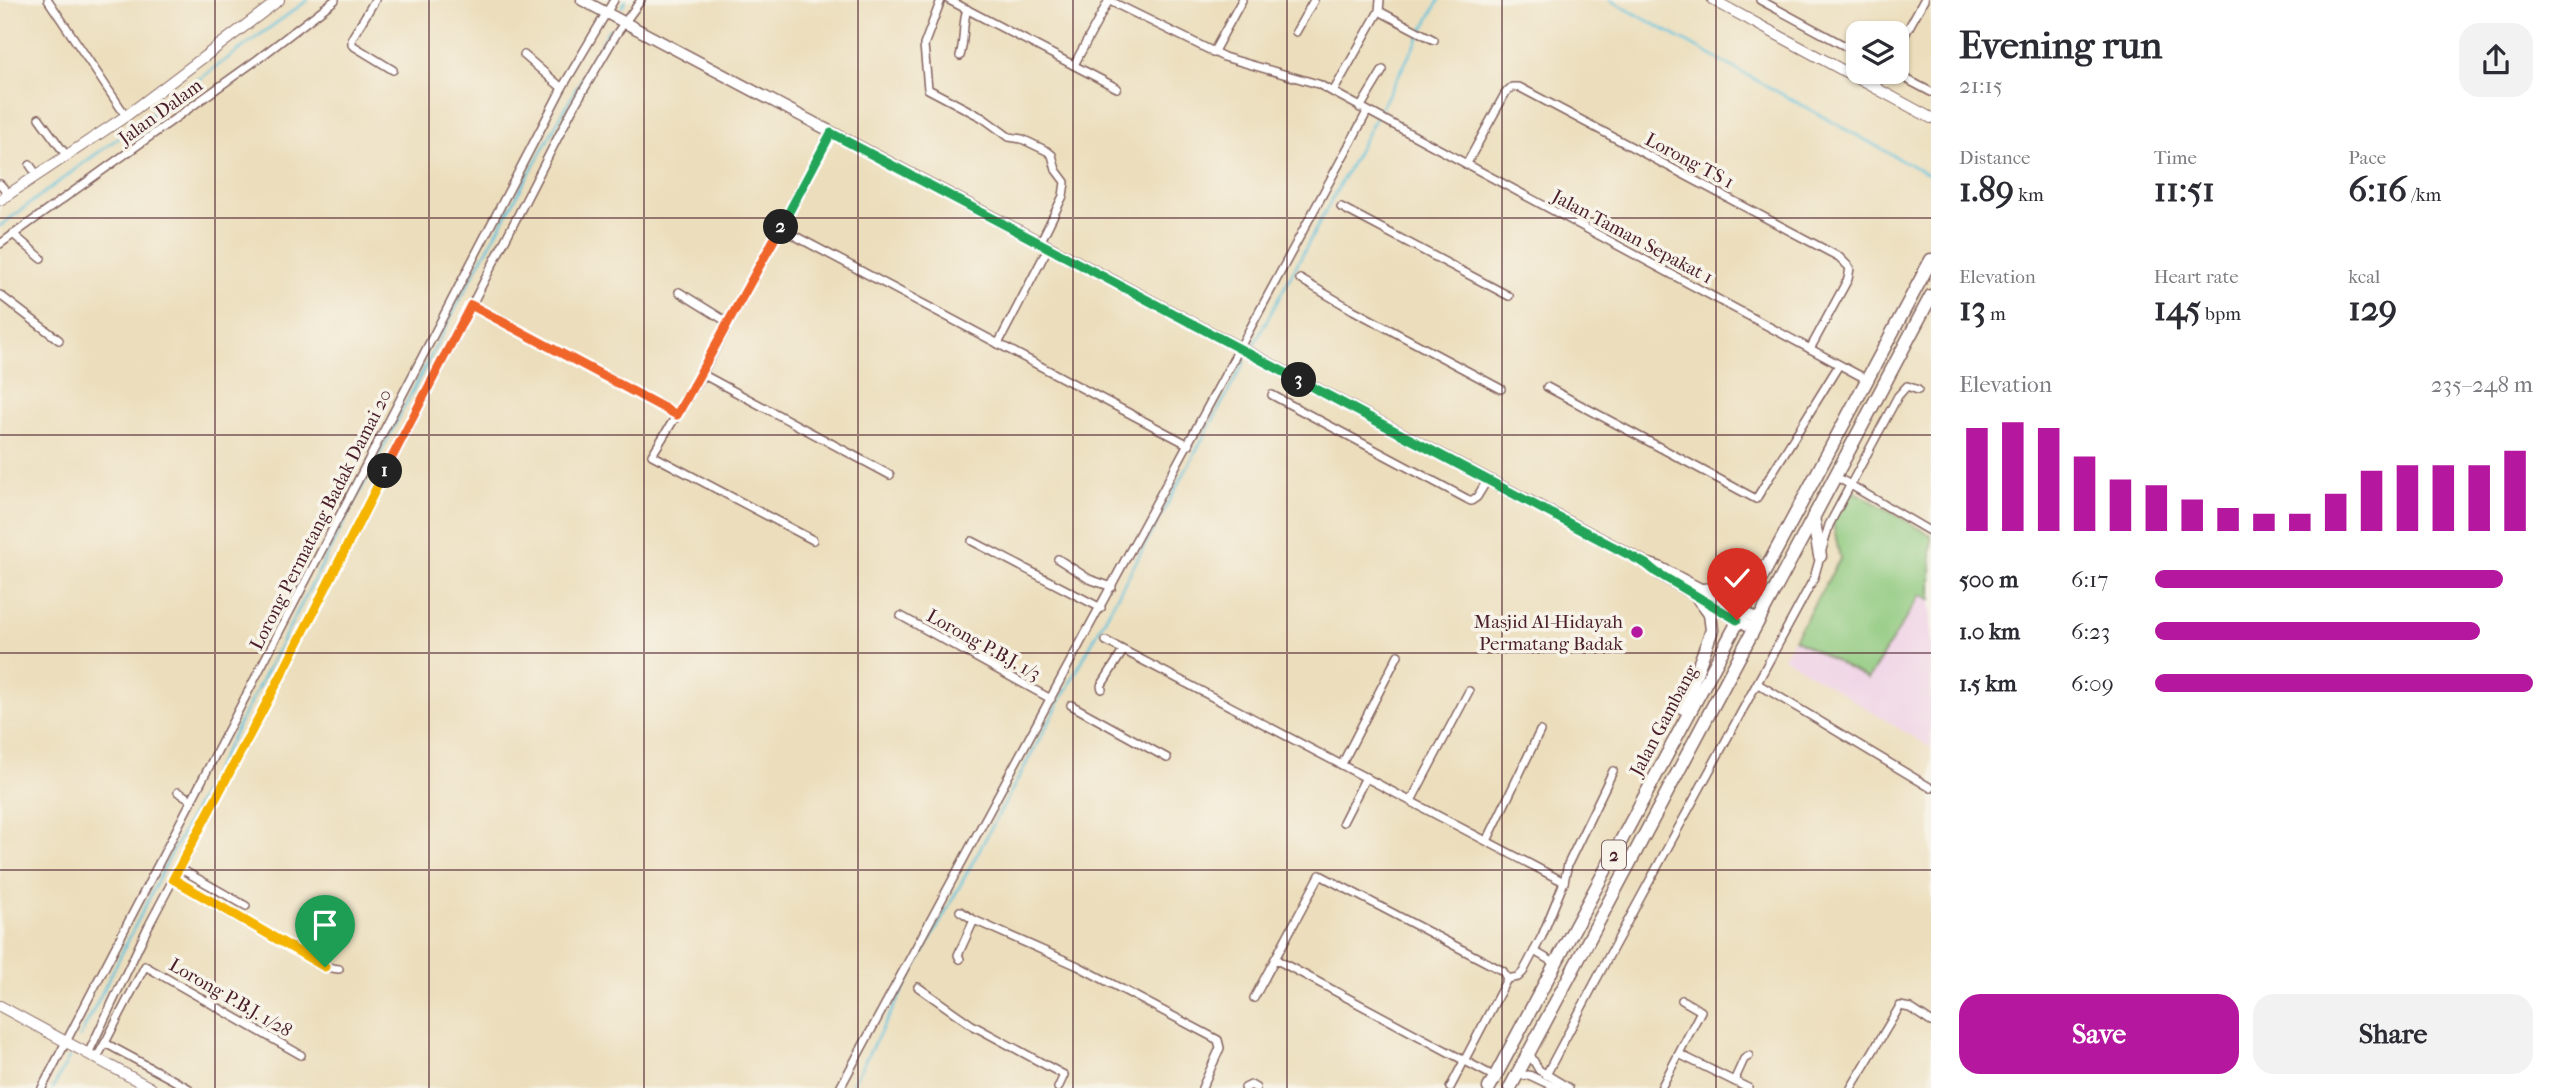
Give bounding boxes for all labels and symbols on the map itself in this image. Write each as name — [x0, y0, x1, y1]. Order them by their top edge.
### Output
street label: Jalan Dalam — [113, 74, 207, 151]
street label: Lorong TS 1 — [1641, 128, 1738, 193]
street label: Jalan Taman Sepakat 1 — [1547, 184, 1717, 289]
pin: 2 — [764, 210, 798, 244]
pin: 3 — [1282, 362, 1316, 398]
street label: Lorong Permatang Badak Damai 20 — [245, 385, 396, 653]
pin: 1 — [368, 454, 402, 489]
pin — [1707, 548, 1767, 620]
street label: Lorong P.B.J. 1/3 — [923, 605, 1044, 685]
place label: Masjid Al-Hidayah Permatang Badak — [1474, 611, 1623, 655]
marker: Masjid Al-Hidayah Permatang Badak — [1629, 624, 1645, 640]
street label: Jalan Gambang — [1624, 660, 1703, 782]
road number: 2 — [1602, 840, 1626, 870]
pin — [295, 895, 355, 967]
street label: Lorong P.B.J. 1/28 — [165, 954, 296, 1042]

